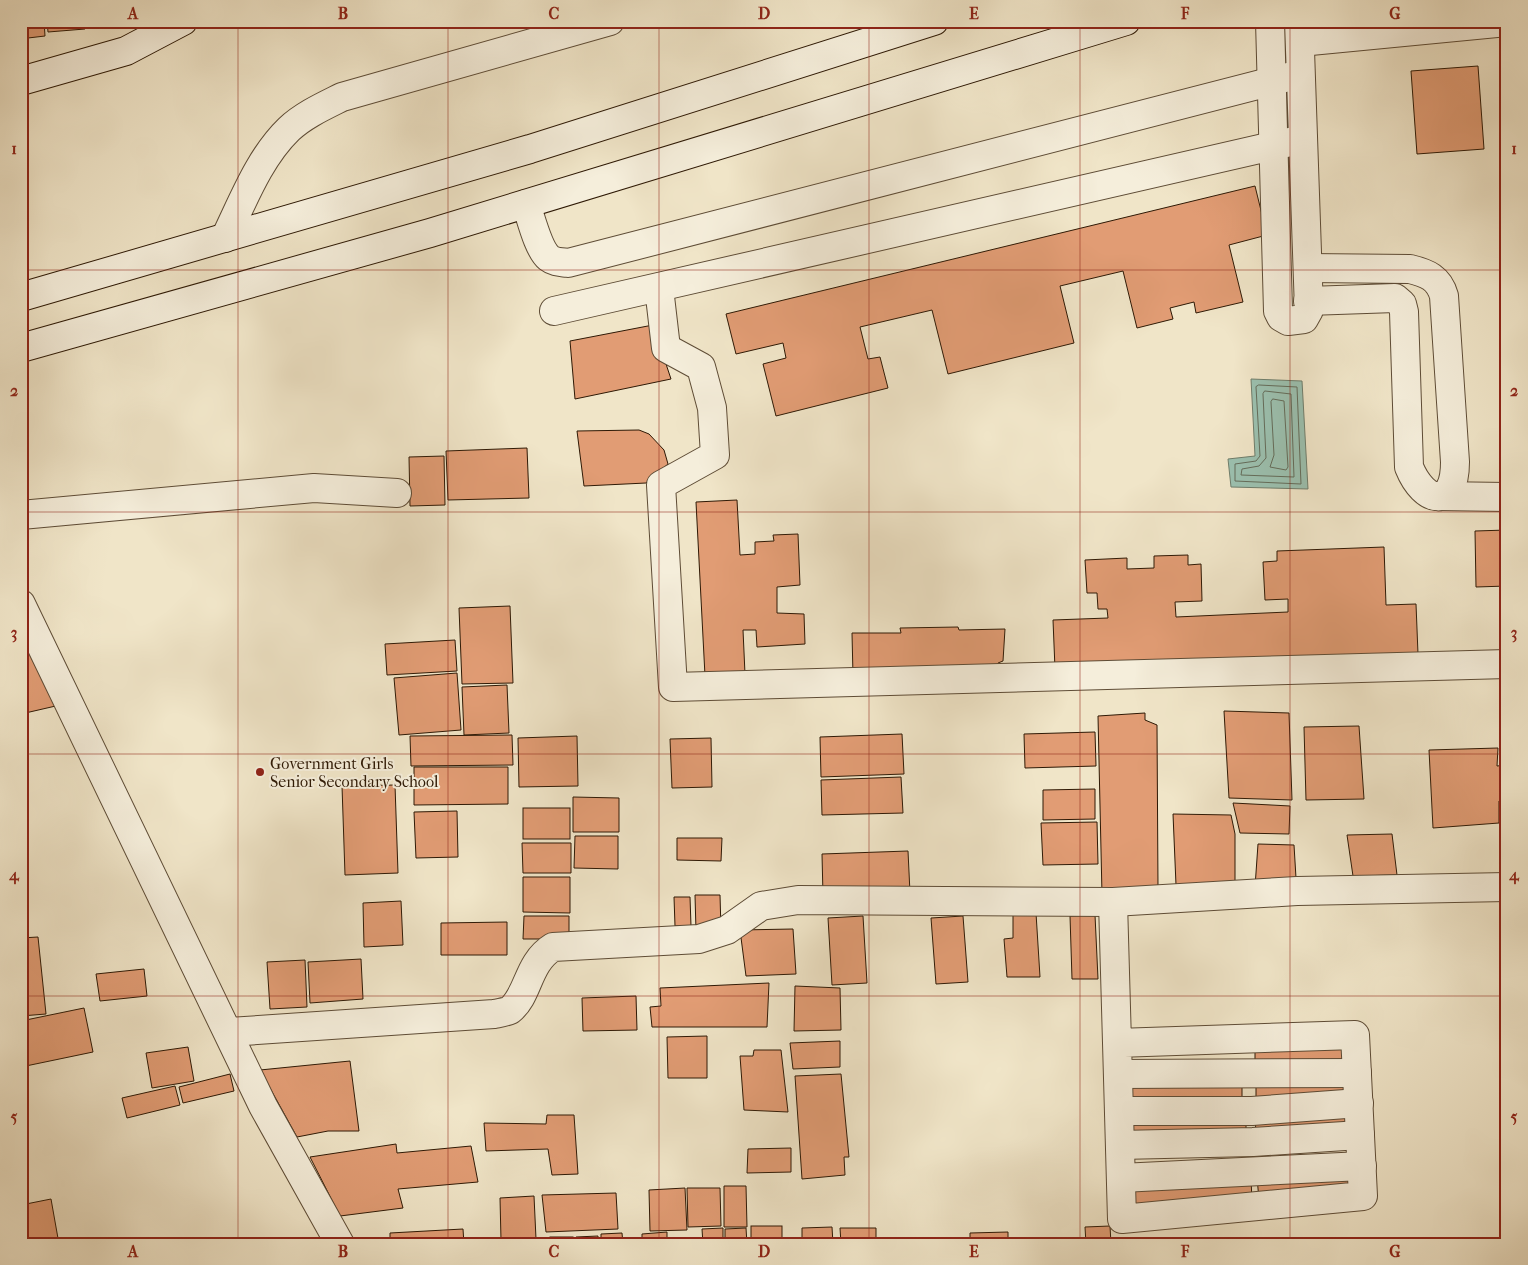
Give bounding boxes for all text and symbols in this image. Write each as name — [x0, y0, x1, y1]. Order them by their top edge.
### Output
text: A — [127, 4, 139, 23]
text: B — [338, 4, 348, 23]
text: C — [549, 4, 560, 23]
text: D — [758, 4, 770, 23]
text: E — [969, 4, 979, 23]
text: F — [1180, 4, 1190, 23]
text: G — [1389, 4, 1401, 23]
text: 1 — [11, 139, 17, 158]
text: 1 — [1511, 139, 1517, 158]
text: 2 — [10, 381, 18, 400]
text: 2 — [1510, 381, 1518, 400]
text: 3 — [11, 623, 17, 643]
text: 3 — [1511, 623, 1517, 643]
place label: Government Girls Senior Secondary School — [270, 754, 439, 791]
marker: Government Girls Senior Secondary School — [254, 766, 266, 778]
text: 4 — [8, 865, 20, 885]
text: 4 — [1508, 865, 1520, 885]
text: 5 — [11, 1107, 18, 1126]
text: 5 — [1511, 1107, 1518, 1126]
text: A — [127, 1242, 139, 1261]
text: B — [338, 1242, 348, 1261]
text: C — [549, 1242, 560, 1261]
text: D — [758, 1242, 770, 1261]
text: E — [969, 1242, 979, 1261]
text: F — [1180, 1242, 1190, 1261]
text: G — [1389, 1242, 1401, 1261]

